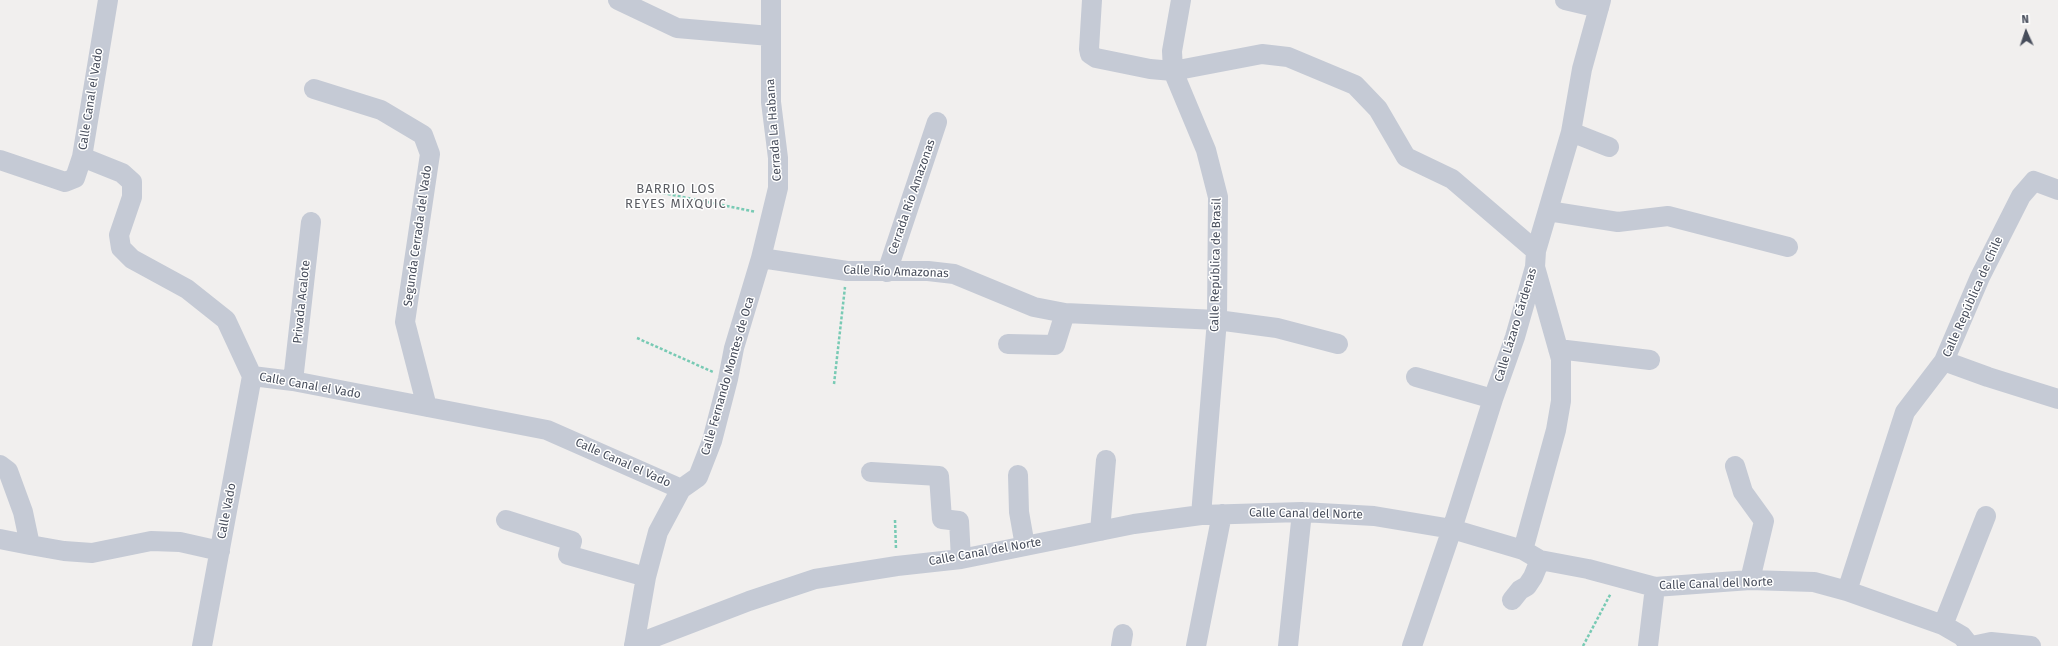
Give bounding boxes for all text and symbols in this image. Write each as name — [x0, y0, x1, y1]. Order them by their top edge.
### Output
north arrow — [2006, 12, 2046, 52]
text: N — [2021, 13, 2029, 26]
street label: Calle Canal el Vado — [76, 47, 106, 151]
street label: Cerrada La Habana — [763, 78, 785, 182]
street label: Cerrada Río Amazonas — [885, 137, 939, 257]
street label: Segunda Cerrada del Vado — [401, 164, 435, 308]
district label: BARRIO LOS REYES MIXQUIC — [625, 181, 727, 212]
street label: Calle República de Brasil — [1208, 198, 1224, 332]
street label: Calle República de Chile — [1940, 234, 2006, 360]
street label: Privada Acalote — [290, 260, 314, 344]
street label: Calle Río Amazonas — [843, 263, 949, 281]
street label: Calle Lázaro Cárdenas — [1492, 266, 1540, 384]
street label: Calle Fernando Montes de Oca — [698, 295, 758, 457]
street label: Calle Canal el Vado — [258, 370, 362, 402]
street label: Calle Canal el Vado — [573, 435, 673, 491]
street label: Calle Vado — [215, 482, 239, 540]
street label: Calle Canal del Norte — [1249, 506, 1363, 522]
street label: Calle Canal del Norte — [928, 535, 1042, 569]
street label: Calle Canal del Norte — [1659, 575, 1773, 593]

